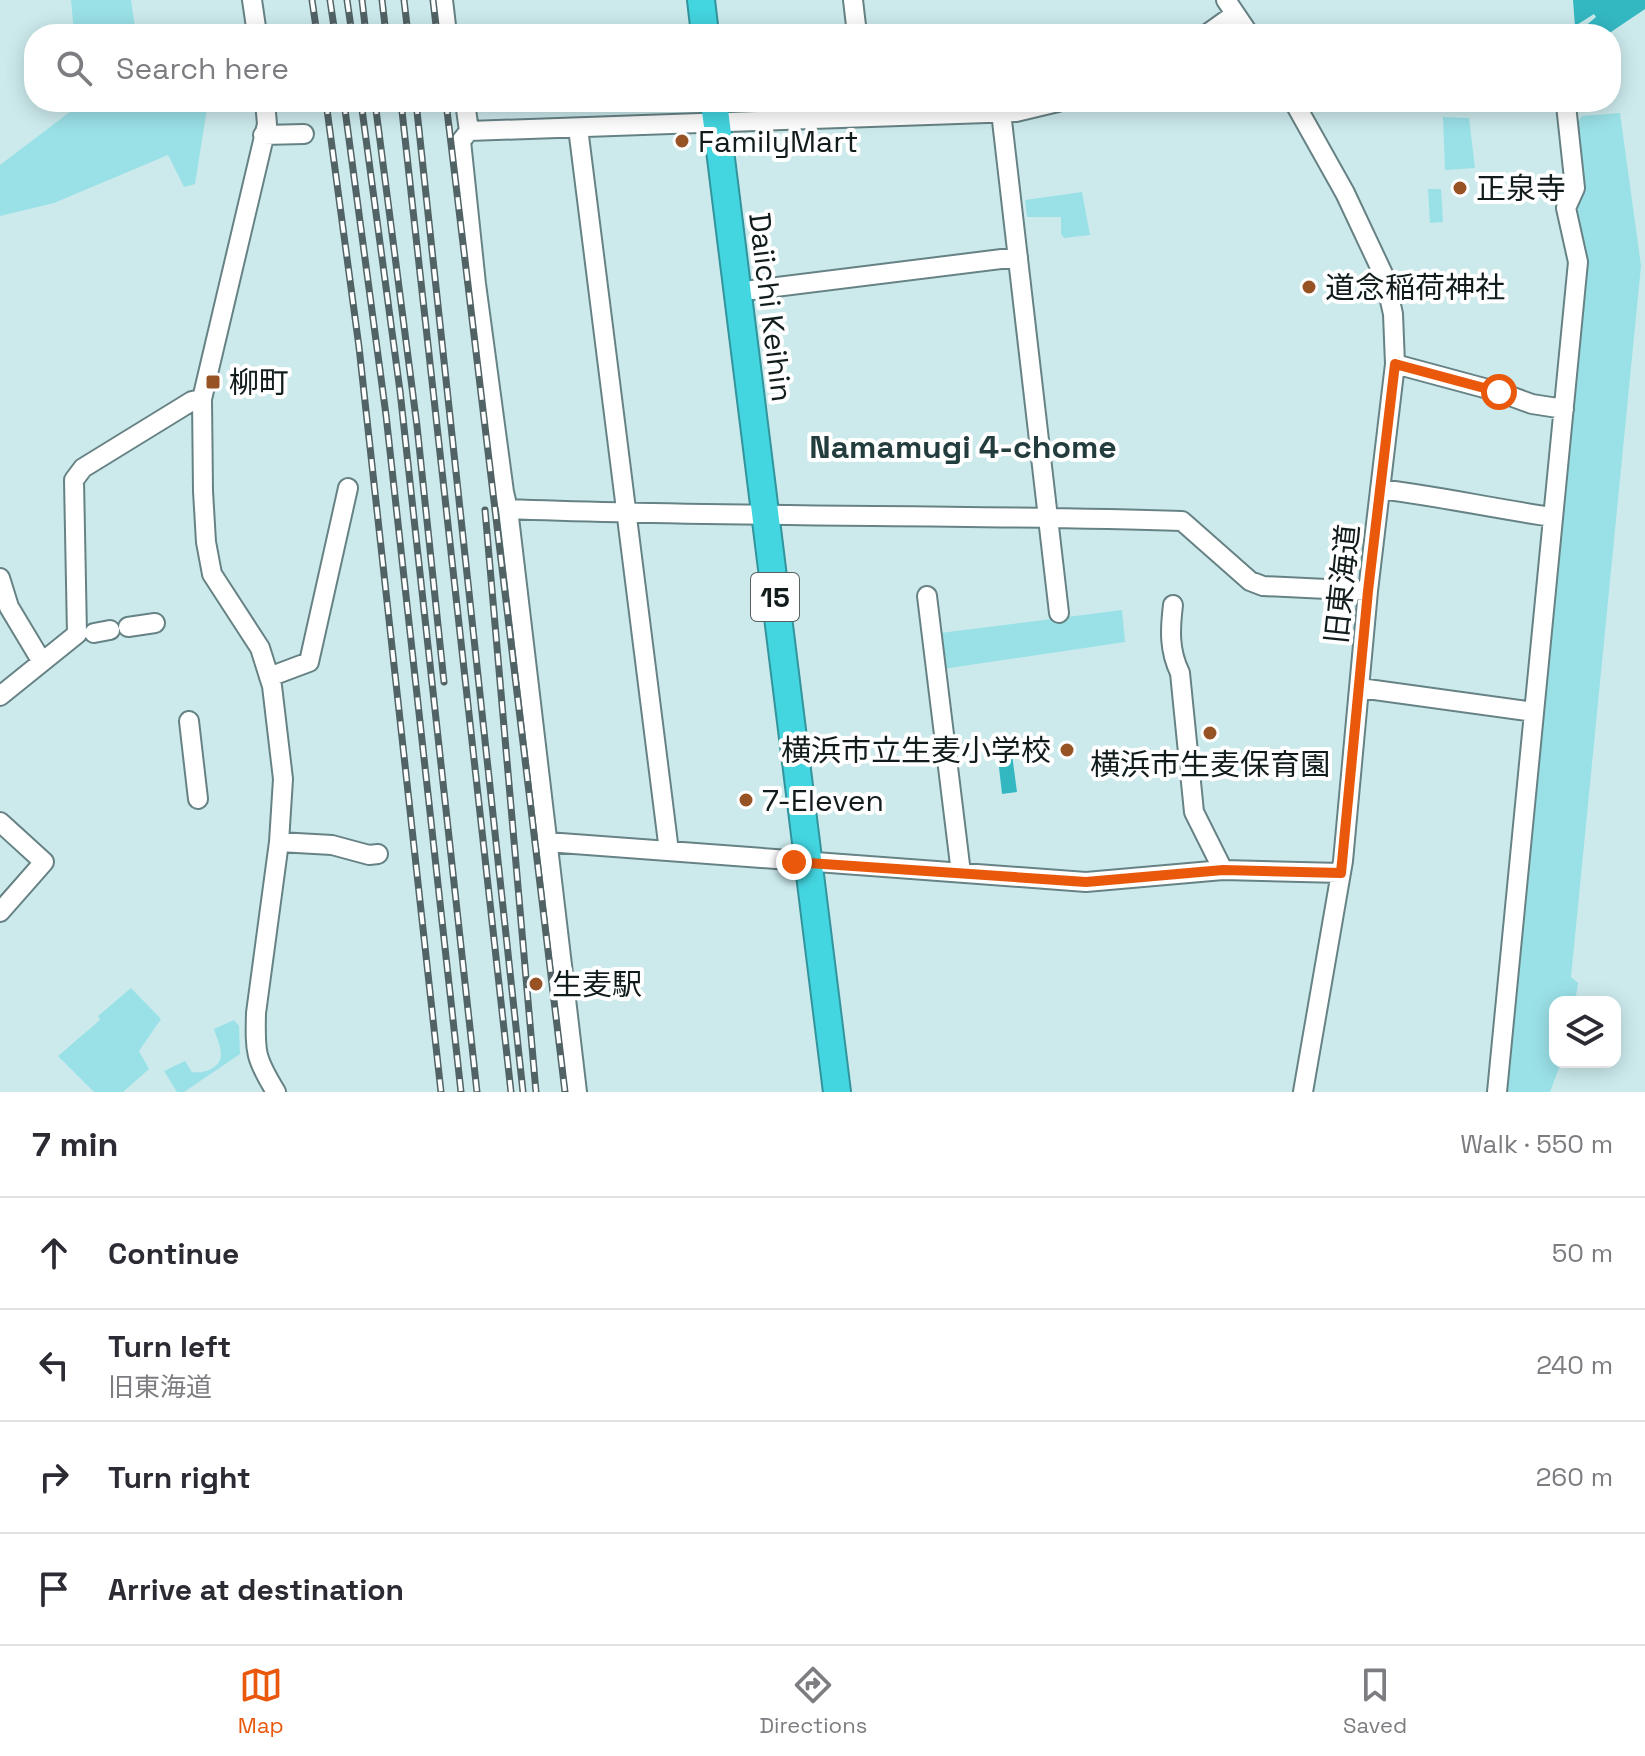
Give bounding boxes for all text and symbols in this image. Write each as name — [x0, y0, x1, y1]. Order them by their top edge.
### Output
search box — [24, 24, 1621, 112]
icon: search — [52, 46, 96, 90]
text: Search here — [116, 49, 289, 88]
place label: FamilyMart — [698, 122, 858, 161]
marker: FamilyMart — [673, 132, 691, 150]
place label: 正泉寺 — [1476, 169, 1566, 208]
marker: 正泉寺 — [1451, 179, 1469, 197]
street label: Daiichi Keihin — [740, 210, 802, 404]
place label: 道念稲荷神社 — [1325, 268, 1505, 307]
marker: 道念稲荷神社 — [1300, 278, 1318, 296]
place label: 柳町 — [229, 363, 289, 402]
marker: 柳町 — [204, 373, 222, 391]
route start — [1481, 374, 1517, 410]
district label: Namamugi 4-chome — [809, 427, 1117, 467]
street label: 旧東海道 — [1316, 522, 1368, 646]
road number: 15 — [751, 573, 799, 621]
marker: 横浜市生麦保育園 — [1201, 724, 1219, 742]
place label: 横浜市立生麦小学校 — [781, 731, 1051, 770]
marker: 横浜市立生麦小学校 — [1058, 741, 1076, 759]
place label: 横浜市生麦保育園 — [1090, 745, 1330, 784]
place label: 7-Eleven — [762, 781, 884, 820]
marker: 7-Eleven — [737, 791, 755, 809]
route end — [776, 844, 812, 880]
place label: 生麦駅 — [552, 965, 642, 1004]
marker: 生麦駅 — [527, 975, 545, 993]
map controls — [1549, 996, 1621, 1068]
button: layers — [1549, 996, 1621, 1068]
text: 7 min — [32, 1123, 119, 1166]
text: Walk · 550 m — [1460, 1127, 1613, 1161]
icon: ahead — [32, 1231, 76, 1275]
text: Continue — [108, 1234, 239, 1273]
text: 50 m — [1552, 1236, 1613, 1270]
text: Turn left — [108, 1327, 231, 1366]
icon: left — [32, 1343, 76, 1387]
text: 240 m — [1536, 1348, 1613, 1382]
text: 旧東海道 — [108, 1370, 212, 1404]
icon: right — [32, 1455, 76, 1499]
text: Turn right — [108, 1458, 251, 1497]
text: 260 m — [1536, 1460, 1613, 1494]
icon: arrive — [32, 1567, 76, 1611]
text: Arrive at destination — [108, 1570, 404, 1609]
tab: Map — [238, 1663, 284, 1739]
tab: Directions — [759, 1663, 867, 1739]
tab: Saved — [1343, 1663, 1407, 1739]

